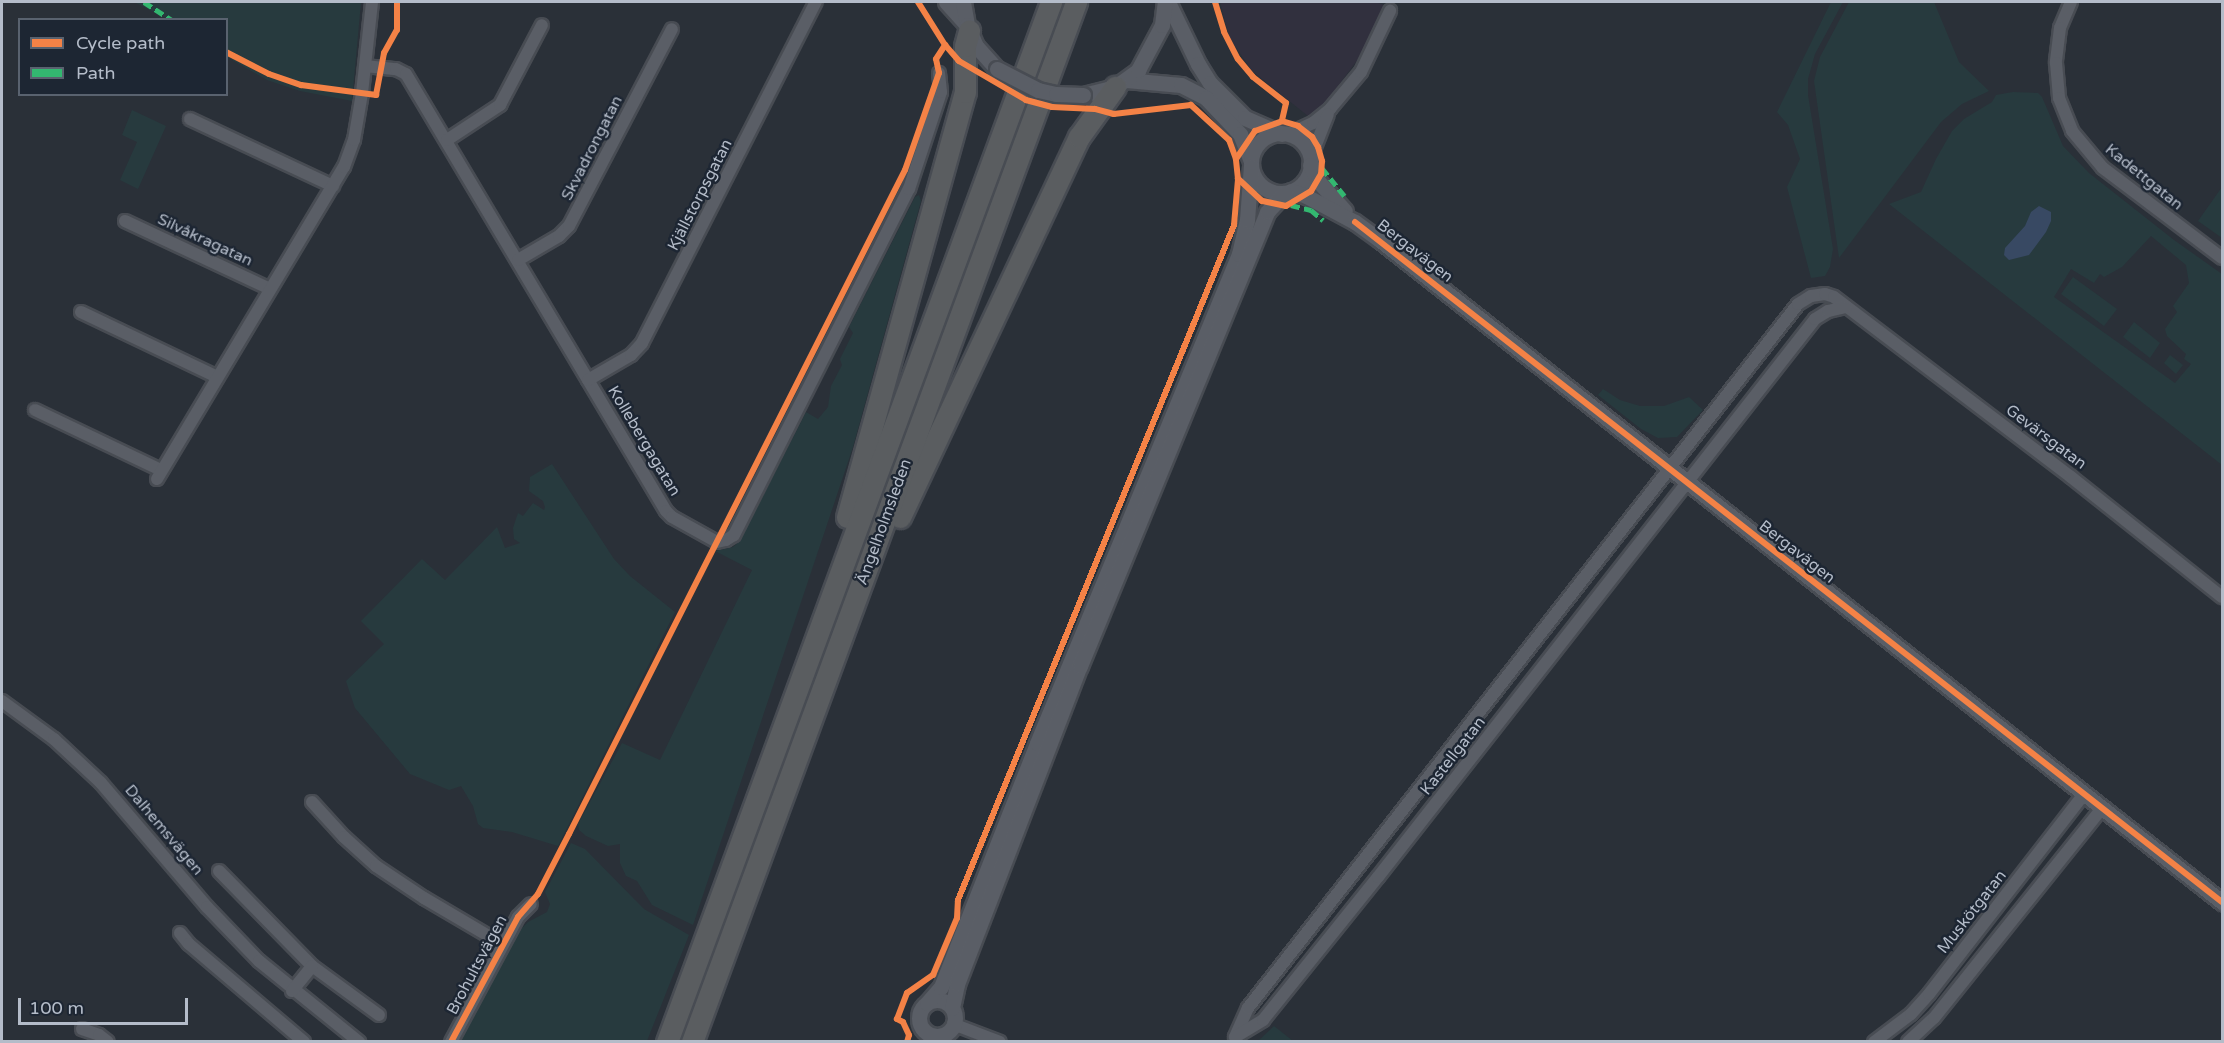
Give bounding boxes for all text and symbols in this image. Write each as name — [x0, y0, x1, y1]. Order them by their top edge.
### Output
legend — [18, 18, 228, 96]
text: Cycle path — [76, 32, 165, 54]
text: Path — [76, 62, 115, 84]
street label: Skvadrongatan — [557, 92, 627, 204]
street label: Kjällstorpsgatan — [664, 136, 736, 254]
street label: Kadettgatan — [2101, 140, 2187, 214]
street label: Silvåkragatan — [154, 210, 256, 270]
street label: Bergavägen — [1373, 215, 1457, 287]
street label: Kollebergagatan — [603, 382, 685, 500]
street label: Gevärsgatan — [2002, 400, 2090, 474]
street label: Ängelholmsleden — [852, 456, 916, 588]
street label: Bergavägen — [1755, 516, 1839, 588]
street label: Kastellgatan — [1416, 713, 1490, 799]
street label: Dalhemsvägen — [121, 781, 207, 879]
street label: Muskötgatan — [1933, 866, 2011, 958]
street label: Brohultsvägen — [443, 912, 511, 1018]
scale bar — [21, 986, 190, 1024]
text: 100 m — [29, 997, 84, 1019]

